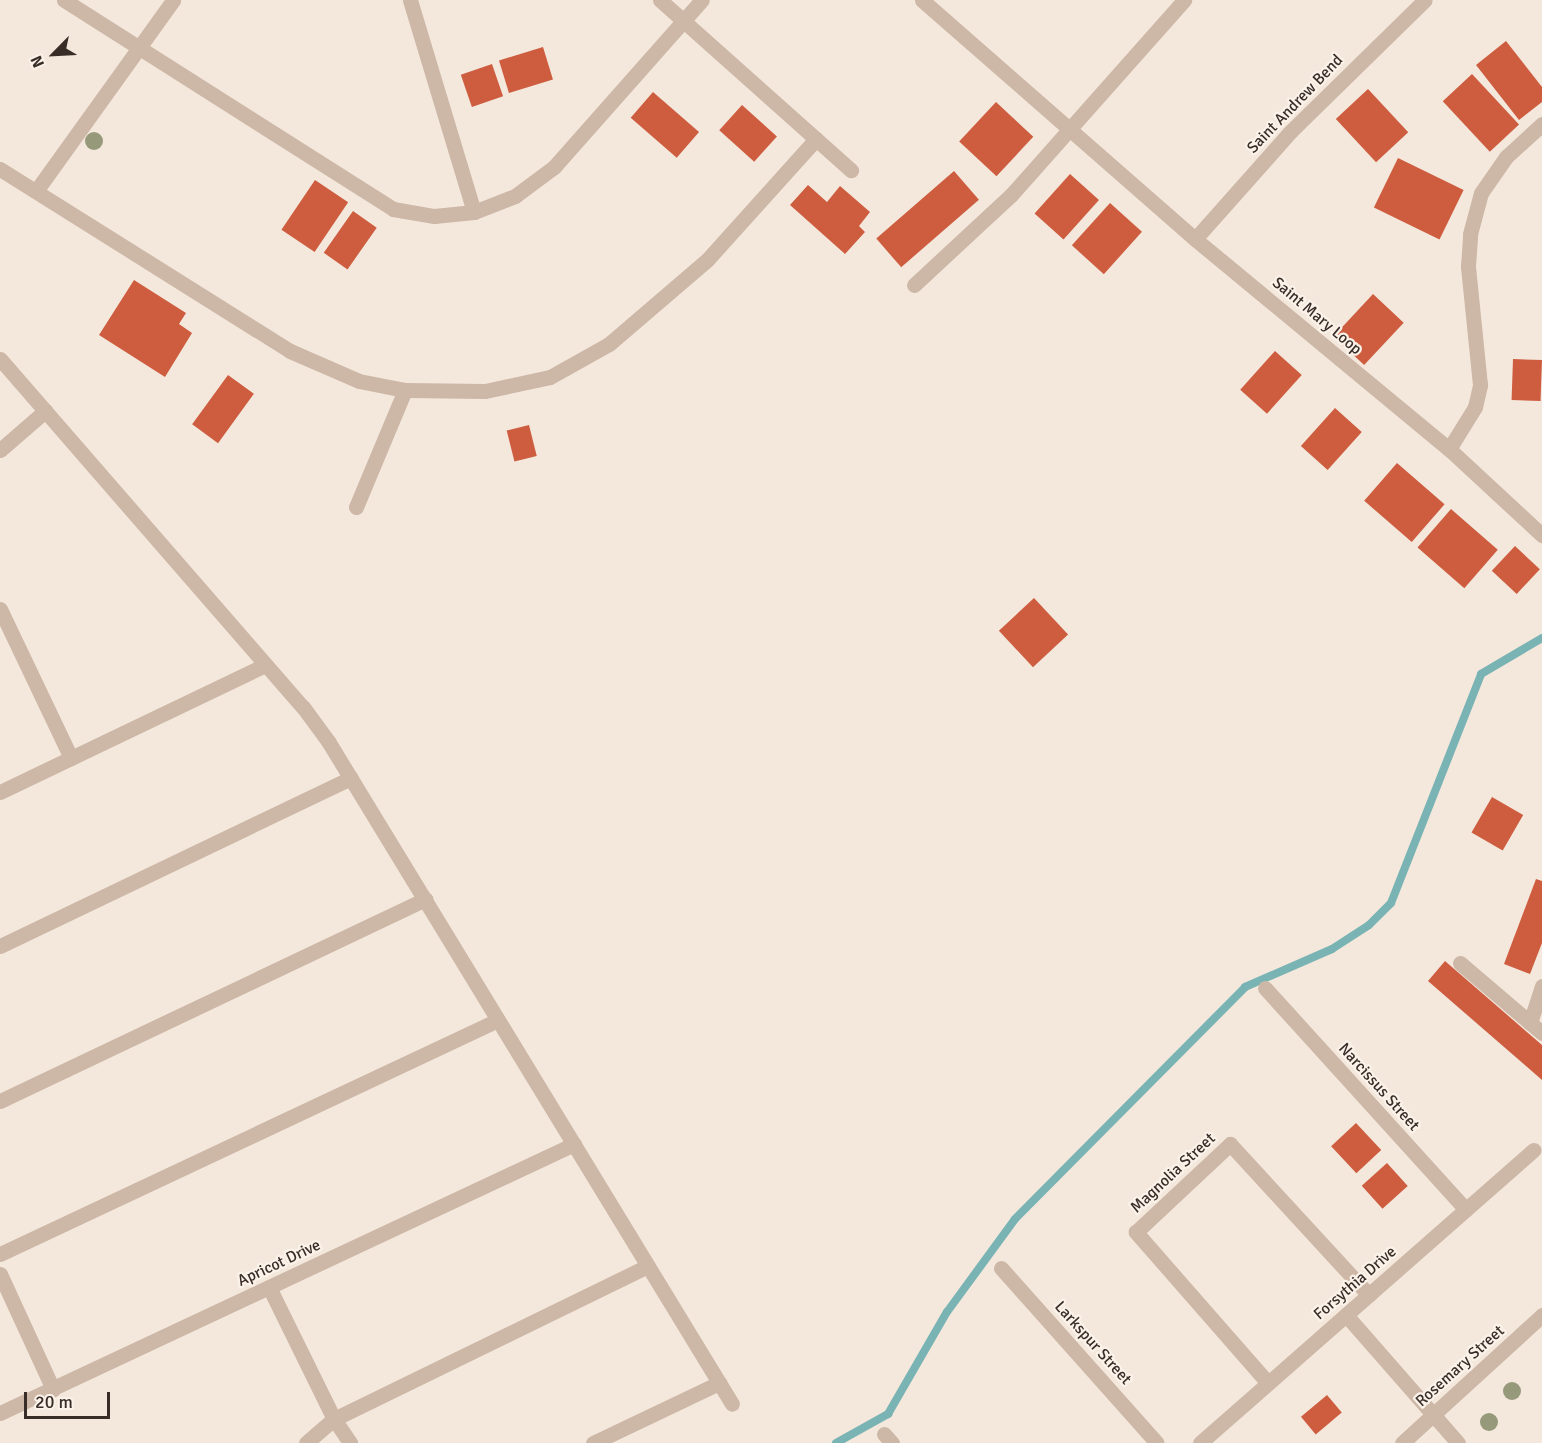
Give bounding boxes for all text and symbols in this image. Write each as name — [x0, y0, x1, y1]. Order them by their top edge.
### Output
north arrow — [24, 24, 84, 84]
street label: Saint Andrew Bend — [1243, 51, 1347, 157]
text: N — [26, 52, 49, 70]
street label: Saint Mary Loop — [1268, 273, 1366, 359]
street label: Narcissus Street — [1335, 1039, 1423, 1135]
street label: Magnolia Street — [1127, 1129, 1219, 1217]
street label: Apricot Drive — [234, 1235, 324, 1291]
street label: Forsythia Drive — [1310, 1242, 1400, 1324]
street label: Larkspur Street — [1051, 1297, 1135, 1389]
street label: Rosemary Street — [1412, 1321, 1508, 1411]
scale bar — [27, 1380, 112, 1418]
text: 20 m — [35, 1391, 73, 1413]

